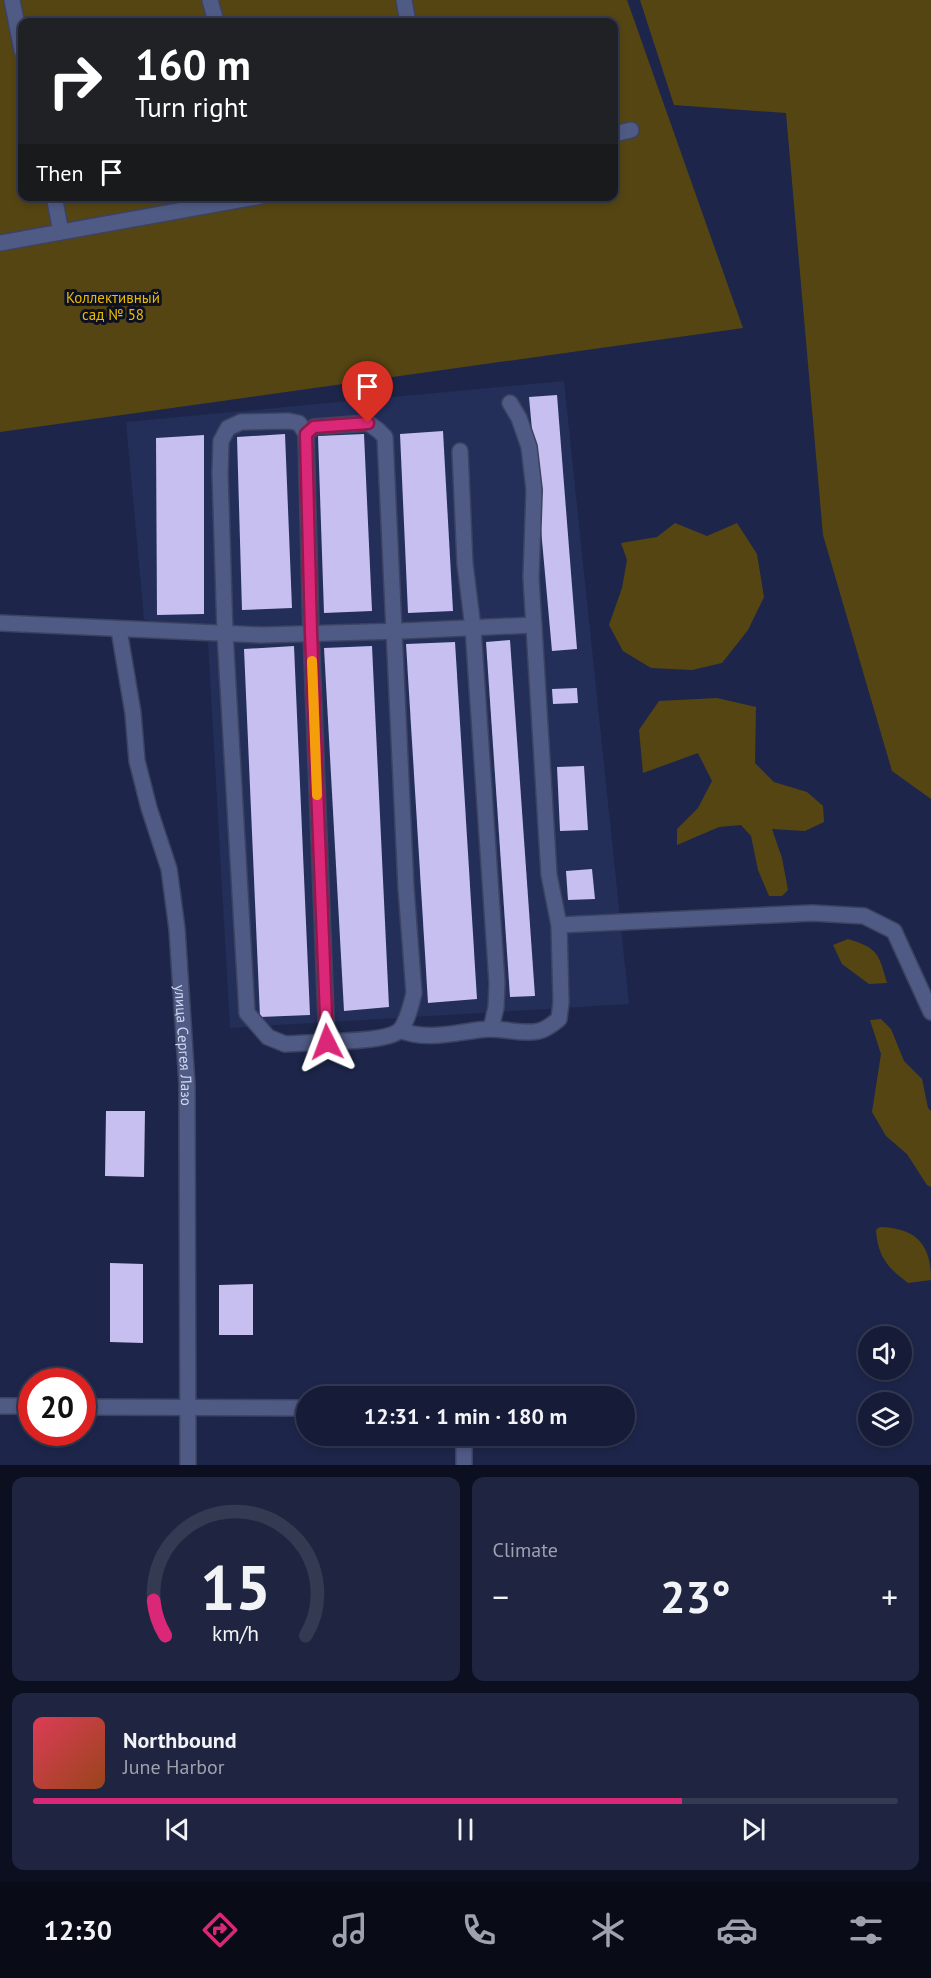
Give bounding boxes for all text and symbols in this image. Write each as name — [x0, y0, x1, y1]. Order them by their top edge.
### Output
text: 160 m — [135, 37, 251, 92]
icon: right — [36, 42, 114, 120]
text: Turn right — [135, 90, 248, 124]
icon: arrive — [95, 156, 128, 189]
text: Then — [36, 159, 83, 187]
park label: Коллективный сад № 58 — [66, 288, 160, 324]
pin — [342, 361, 393, 423]
icon: arrive — [351, 370, 384, 403]
street label: улица Сергея Лазо — [171, 984, 197, 1106]
position arrow — [295, 1010, 359, 1074]
map controls — [858, 1326, 912, 1446]
button: sound — [858, 1326, 912, 1380]
speed limit sign: 20 — [18, 1368, 96, 1446]
button: layers — [858, 1392, 912, 1446]
text: 12:31 · 1 min · 180 m — [364, 1402, 567, 1430]
text: Climate — [493, 1537, 558, 1563]
text: 15 — [200, 1546, 271, 1627]
text: 23° — [660, 1567, 731, 1625]
text: − — [493, 1575, 509, 1618]
text: + — [881, 1575, 898, 1618]
text: km/h — [212, 1619, 259, 1647]
text: Northbound — [123, 1726, 237, 1754]
text: June Harbor — [123, 1754, 225, 1780]
icon: previous — [161, 1813, 194, 1846]
icon: pause — [449, 1813, 482, 1846]
icon: next — [737, 1813, 770, 1846]
icon: directions — [199, 1909, 241, 1951]
icon: music — [329, 1909, 371, 1951]
icon: phone — [458, 1909, 500, 1951]
icon: climate — [587, 1909, 629, 1951]
icon: car — [716, 1909, 758, 1951]
icon: filters — [845, 1909, 887, 1951]
text: 12:30 — [44, 1913, 112, 1947]

